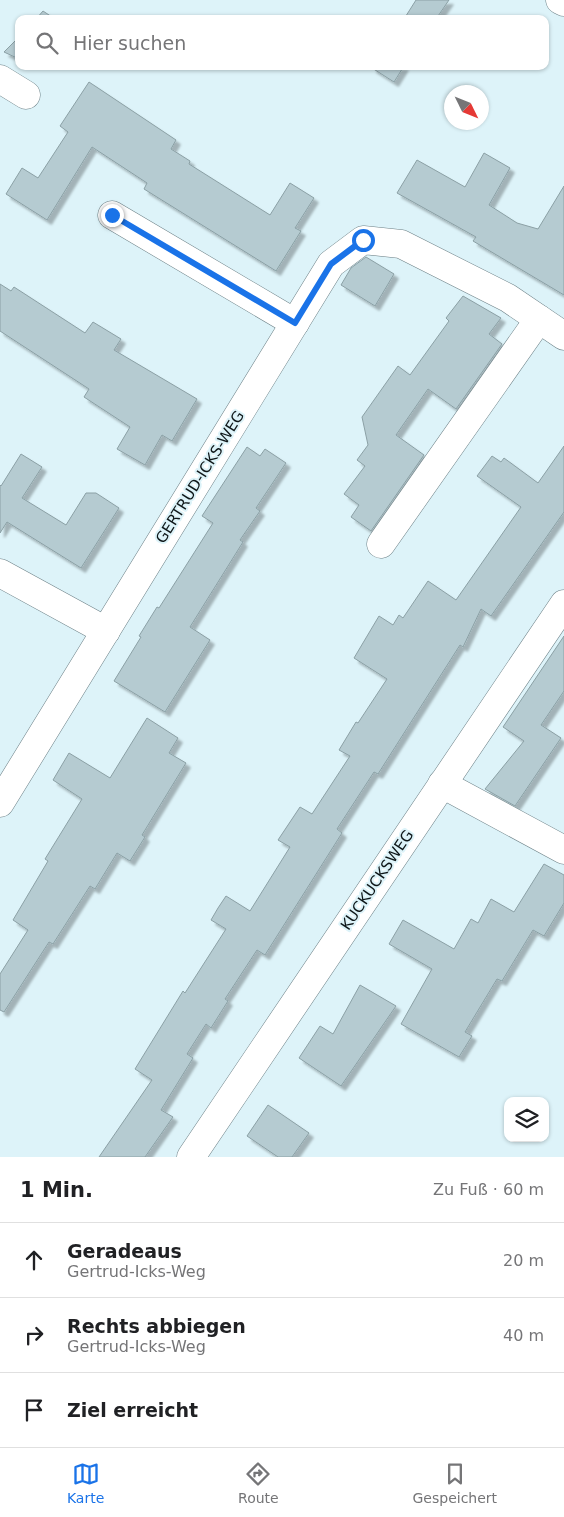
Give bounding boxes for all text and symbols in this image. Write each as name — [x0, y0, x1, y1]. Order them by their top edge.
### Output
search box — [15, 15, 549, 70]
icon: search — [33, 29, 61, 57]
text: Hier suchen — [73, 32, 186, 54]
north arrow — [444, 85, 489, 130]
route end — [101, 204, 124, 227]
route start — [352, 229, 375, 252]
street label: GERTRUD-ICKS-WEG — [152, 407, 248, 547]
street label: KUCKUCKSWEG — [337, 826, 417, 934]
map controls — [504, 1097, 549, 1142]
button: layers — [504, 1097, 549, 1142]
text: 1 Min. — [20, 1178, 93, 1202]
text: Zu Fuß · 60 m — [433, 1180, 544, 1199]
text: Geradeaus — [67, 1240, 182, 1262]
icon: ahead — [20, 1246, 48, 1274]
text: 20 m — [503, 1251, 544, 1270]
text: Gertrud-Icks-Weg — [67, 1262, 206, 1281]
text: Rechts abbiegen — [67, 1315, 246, 1337]
icon: right — [20, 1321, 48, 1349]
text: 40 m — [503, 1326, 544, 1345]
text: Gertrud-Icks-Weg — [67, 1337, 206, 1356]
icon: arrive — [20, 1396, 48, 1424]
text: Ziel erreicht — [67, 1399, 198, 1421]
tab: Karte — [67, 1460, 104, 1506]
tab: Route — [238, 1460, 279, 1506]
tab: Gespeichert — [413, 1460, 497, 1506]

